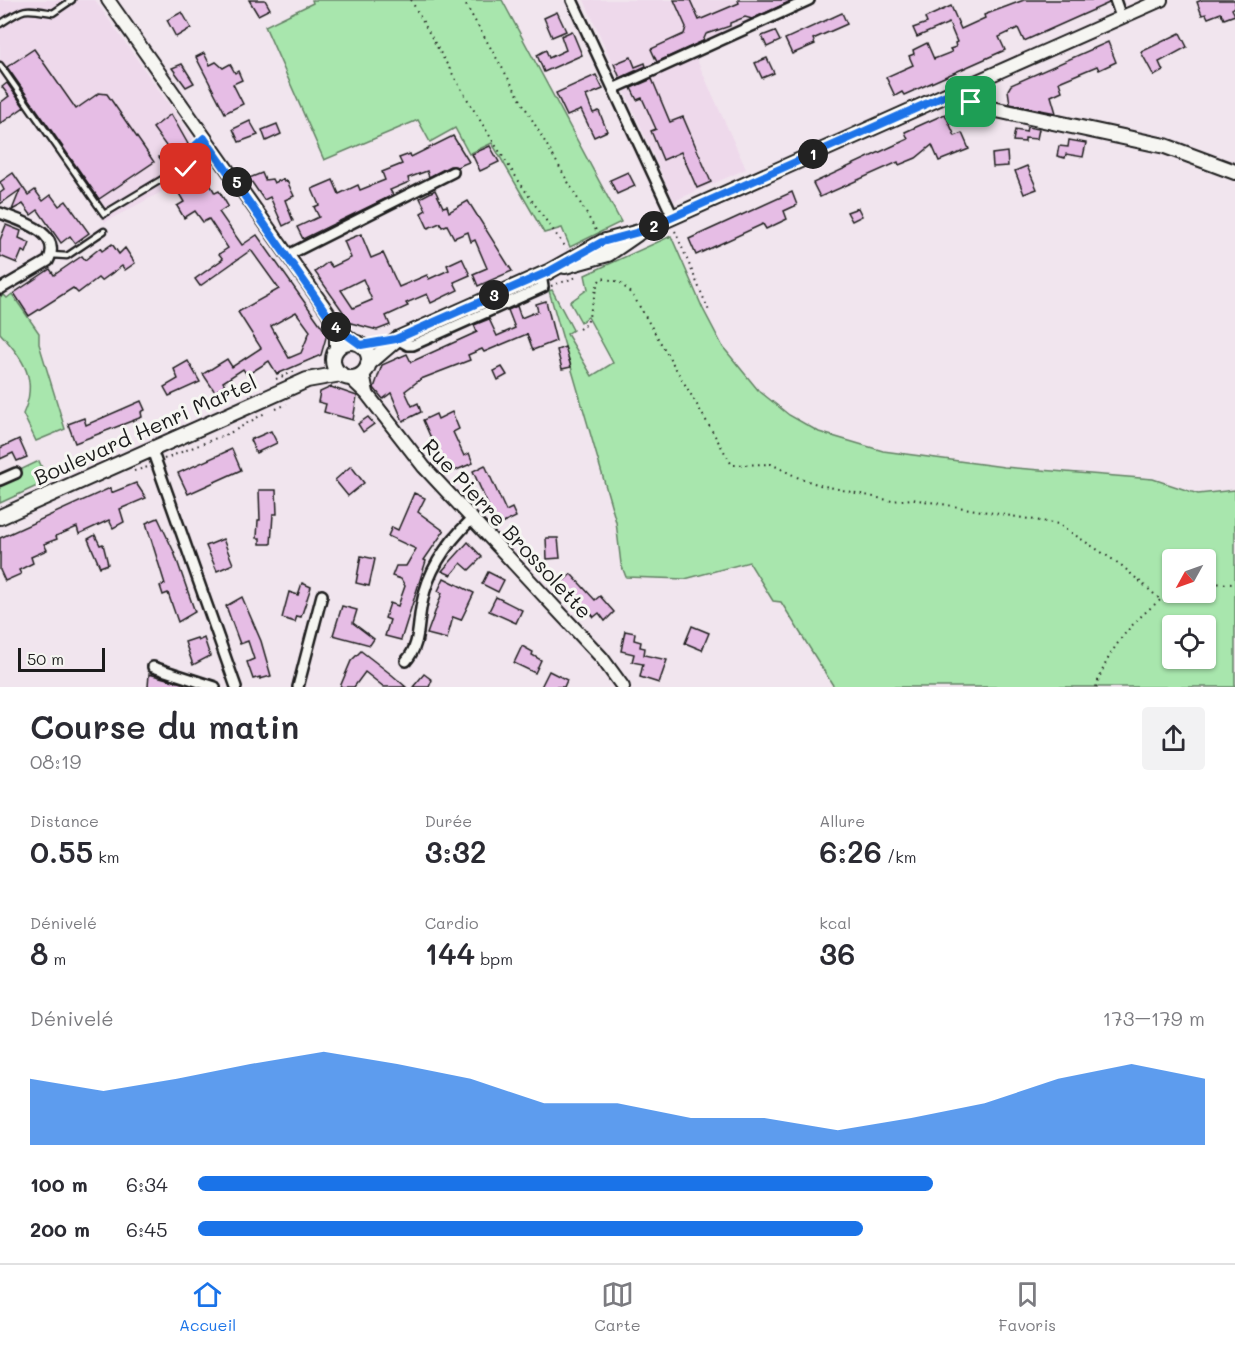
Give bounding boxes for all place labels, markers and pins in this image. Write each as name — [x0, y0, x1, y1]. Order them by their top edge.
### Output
pin — [945, 76, 996, 127]
pin: 1 — [798, 139, 828, 169]
pin — [160, 143, 211, 194]
pin: 5 — [222, 167, 252, 197]
pin: 2 — [639, 211, 669, 241]
pin: 3 — [479, 280, 509, 310]
pin: 4 — [321, 312, 351, 342]

